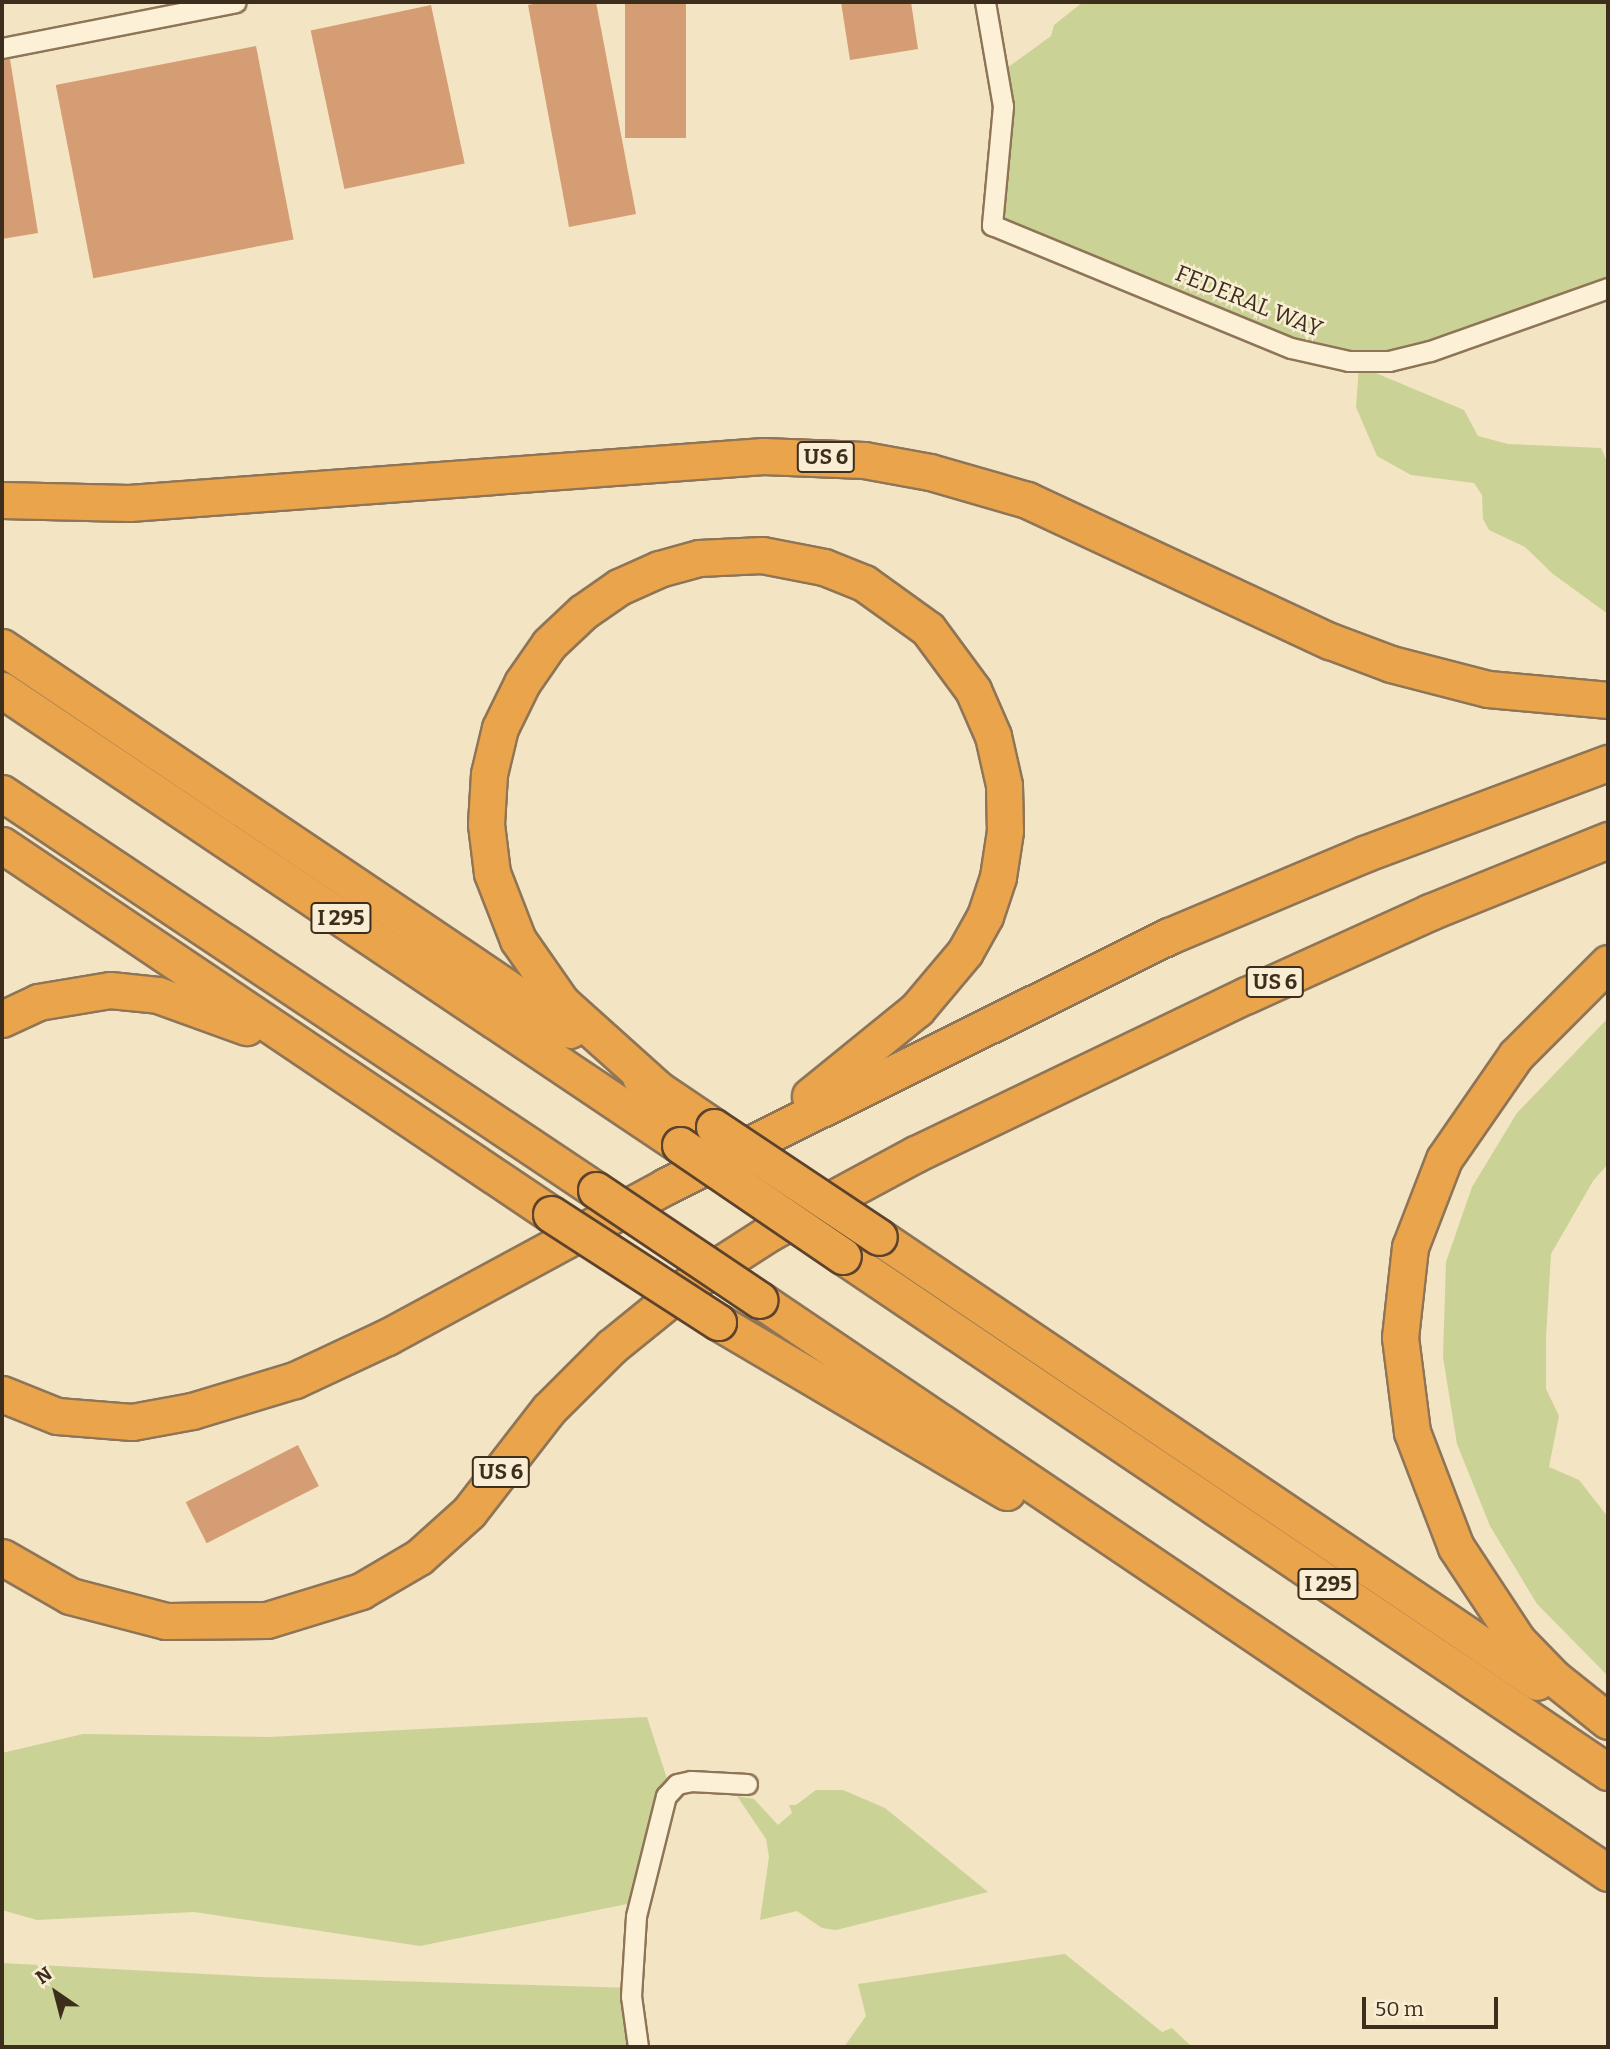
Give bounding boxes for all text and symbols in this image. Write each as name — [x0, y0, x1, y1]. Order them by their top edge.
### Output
street label: FEDERAL WAY — [1172, 259, 1326, 343]
road number: US 6 — [796, 440, 856, 475]
road number: I 295 — [310, 900, 372, 936]
road number: US 6 — [1245, 964, 1305, 1000]
road number: US 6 — [471, 1454, 531, 1490]
road number: I 295 — [1296, 1566, 1360, 1602]
north arrow — [21, 1958, 91, 2028]
text: N — [31, 1962, 56, 1989]
scale bar — [1365, 1982, 1502, 2026]
text: 50 m — [1375, 1996, 1424, 2022]

